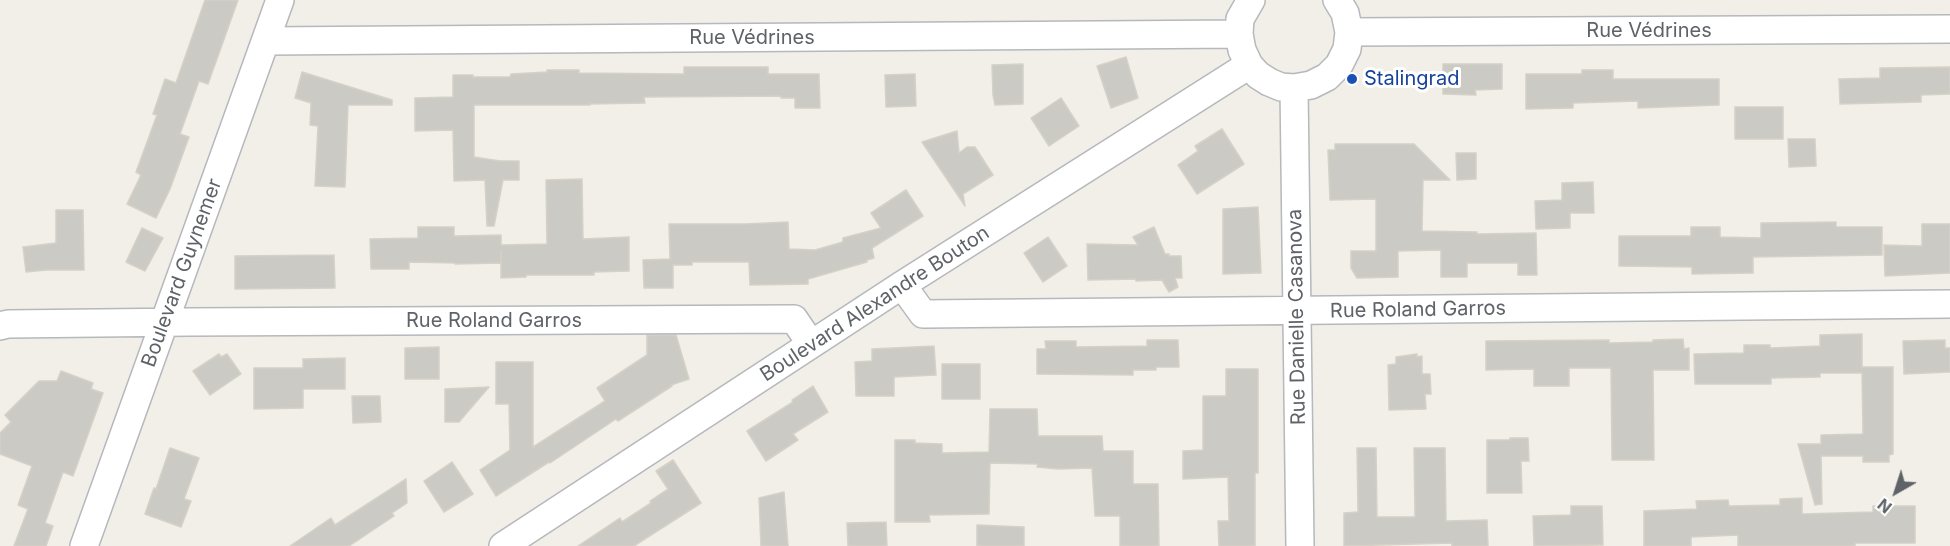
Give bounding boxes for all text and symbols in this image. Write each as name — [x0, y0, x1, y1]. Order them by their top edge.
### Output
street label: Rue Védrines — [1586, 19, 1712, 43]
street label: Rue Védrines — [689, 26, 815, 50]
place label: Stalingrad — [1364, 67, 1459, 91]
marker: Stalingrad — [1345, 72, 1359, 86]
street label: Boulevard Guynemer — [137, 176, 227, 370]
street label: Rue Danielle Casanova — [1283, 209, 1311, 425]
street label: Boulevard Alexandre Bouton — [756, 221, 994, 387]
street label: Rue Roland Garros — [1330, 296, 1506, 324]
street label: Rue Roland Garros — [406, 309, 582, 333]
north arrow — [1866, 462, 1926, 522]
text: N — [1874, 494, 1896, 518]

